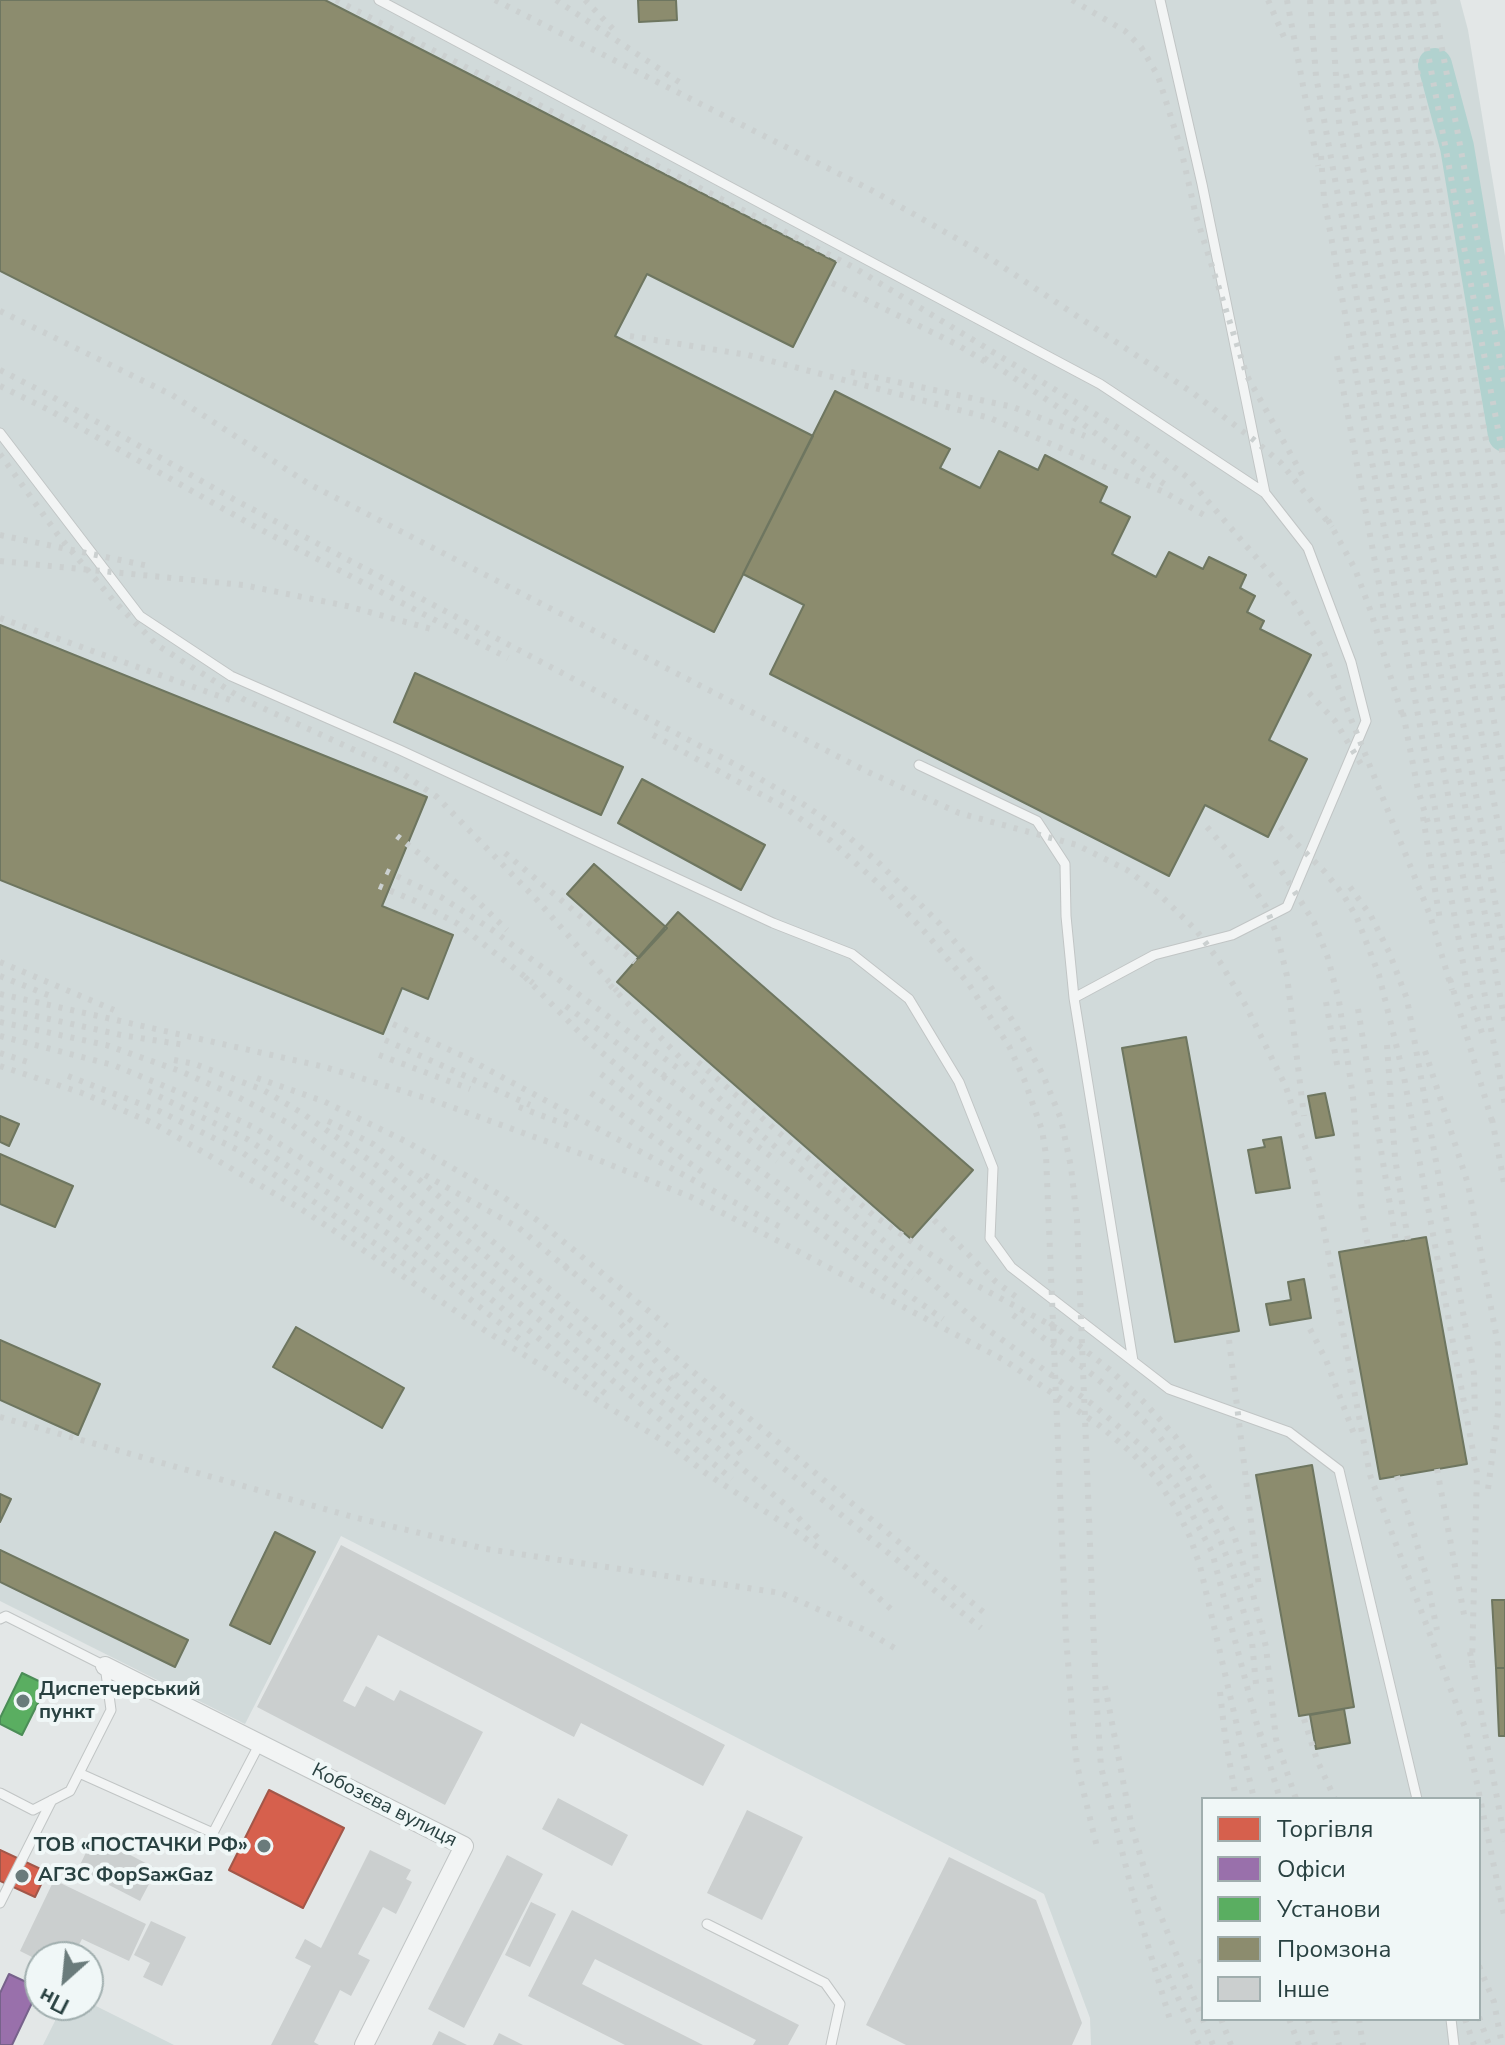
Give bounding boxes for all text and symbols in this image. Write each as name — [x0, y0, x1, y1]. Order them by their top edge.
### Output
place label: Диспетчерський пункт — [39, 1678, 200, 1725]
marker: Диспетчерський пункт — [14, 1692, 32, 1710]
street label: Кобозєва вулиця — [307, 1759, 461, 1853]
legend — [1201, 1797, 1481, 2021]
text: Торгівля — [1277, 1813, 1374, 1845]
place label: ТОВ «ПОСТАЧКИ РФ» — [34, 1834, 248, 1858]
marker: ТОВ «ПОСТАЧКИ РФ» — [255, 1837, 273, 1855]
text: Офіси — [1277, 1853, 1346, 1885]
place label: АГЗС ФорSажGaz — [38, 1864, 213, 1888]
marker: АГЗС ФорSажGaz — [13, 1867, 31, 1885]
text: Установи — [1277, 1893, 1381, 1925]
text: Промзона — [1277, 1933, 1391, 1965]
north arrow — [24, 1941, 104, 2021]
text: Інше — [1277, 1973, 1329, 2005]
text: Пн — [34, 1980, 74, 2021]

